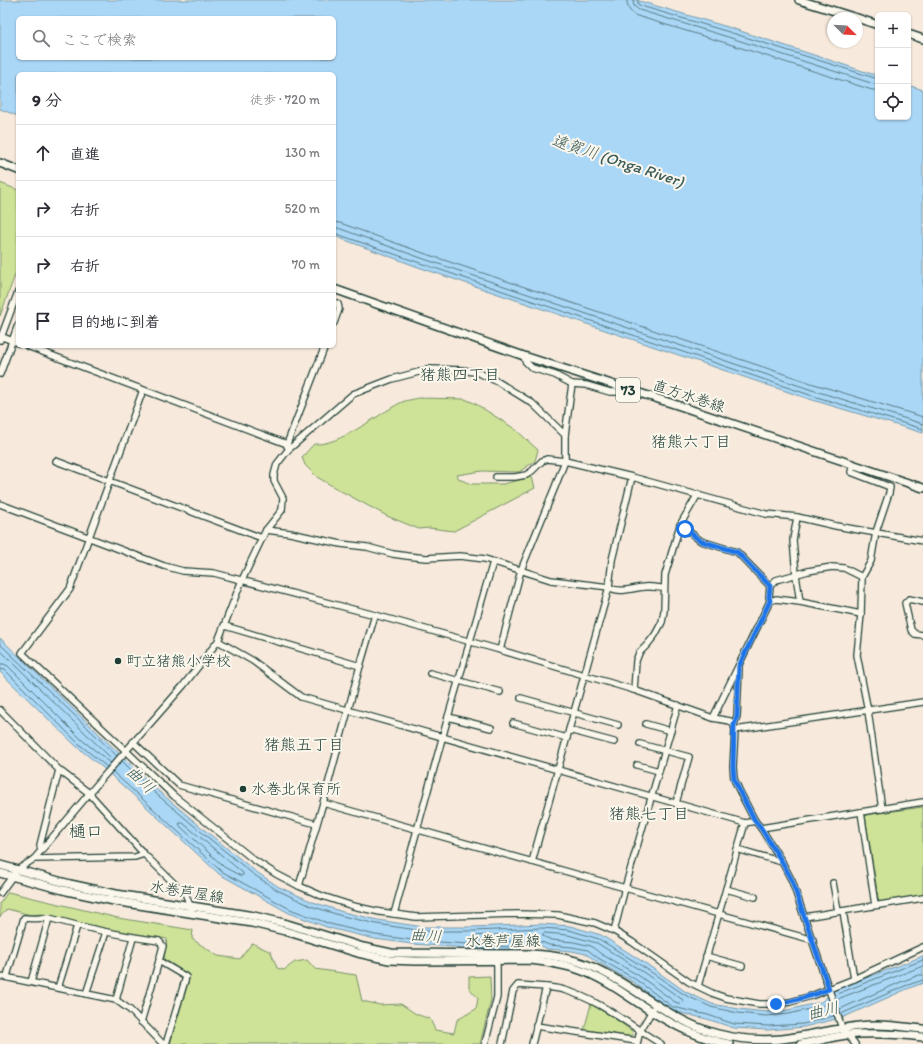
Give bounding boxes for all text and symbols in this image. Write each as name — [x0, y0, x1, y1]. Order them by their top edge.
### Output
north arrow — [827, 12, 863, 48]
map controls — [875, 12, 911, 120]
button: + — [875, 12, 911, 48]
search box — [16, 16, 336, 60]
icon: search — [30, 27, 52, 49]
text: ここで検索 — [62, 31, 137, 49]
button: − — [875, 48, 911, 84]
button: locate — [875, 84, 911, 120]
text: 9 分 — [32, 90, 62, 110]
text: 徒歩 · 720 m — [250, 92, 320, 107]
water label: 遠賀川 (Onga River) — [549, 130, 687, 191]
icon: ahead — [32, 142, 54, 164]
text: 直進 — [70, 145, 100, 163]
text: 130 m — [285, 145, 320, 160]
icon: right — [32, 198, 54, 220]
text: 右折 — [70, 201, 100, 219]
text: 520 m — [284, 201, 320, 216]
icon: right — [32, 254, 54, 276]
text: 右折 — [70, 257, 100, 275]
text: 70 m — [292, 257, 320, 272]
icon: arrive — [32, 310, 54, 332]
text: 目的地に到着 — [70, 313, 160, 331]
district label: 猪熊四丁目 — [420, 365, 500, 384]
street label: 直方水巻線 — [651, 376, 727, 416]
road number: 73 — [616, 378, 640, 402]
district label: 猪熊六丁目 — [651, 432, 731, 451]
route start — [676, 520, 694, 538]
place label: 町立猪熊小学校 — [126, 652, 231, 670]
marker: 町立猪熊小学校 — [113, 656, 123, 666]
district label: 猪熊五丁目 — [264, 735, 344, 754]
water label: 曲川 — [122, 762, 159, 797]
place label: 水巻北保育所 — [251, 780, 341, 798]
marker: 水巻北保育所 — [238, 784, 248, 794]
district label: 猪熊七丁目 — [609, 804, 689, 823]
district label: 樋口 — [69, 821, 103, 841]
street label: 水巻芦屋線 — [149, 877, 225, 907]
water label: 曲川 — [409, 925, 443, 946]
street label: 水巻芦屋線 — [465, 932, 541, 950]
route end — [767, 995, 785, 1013]
water label: 曲川 — [805, 998, 841, 1023]

